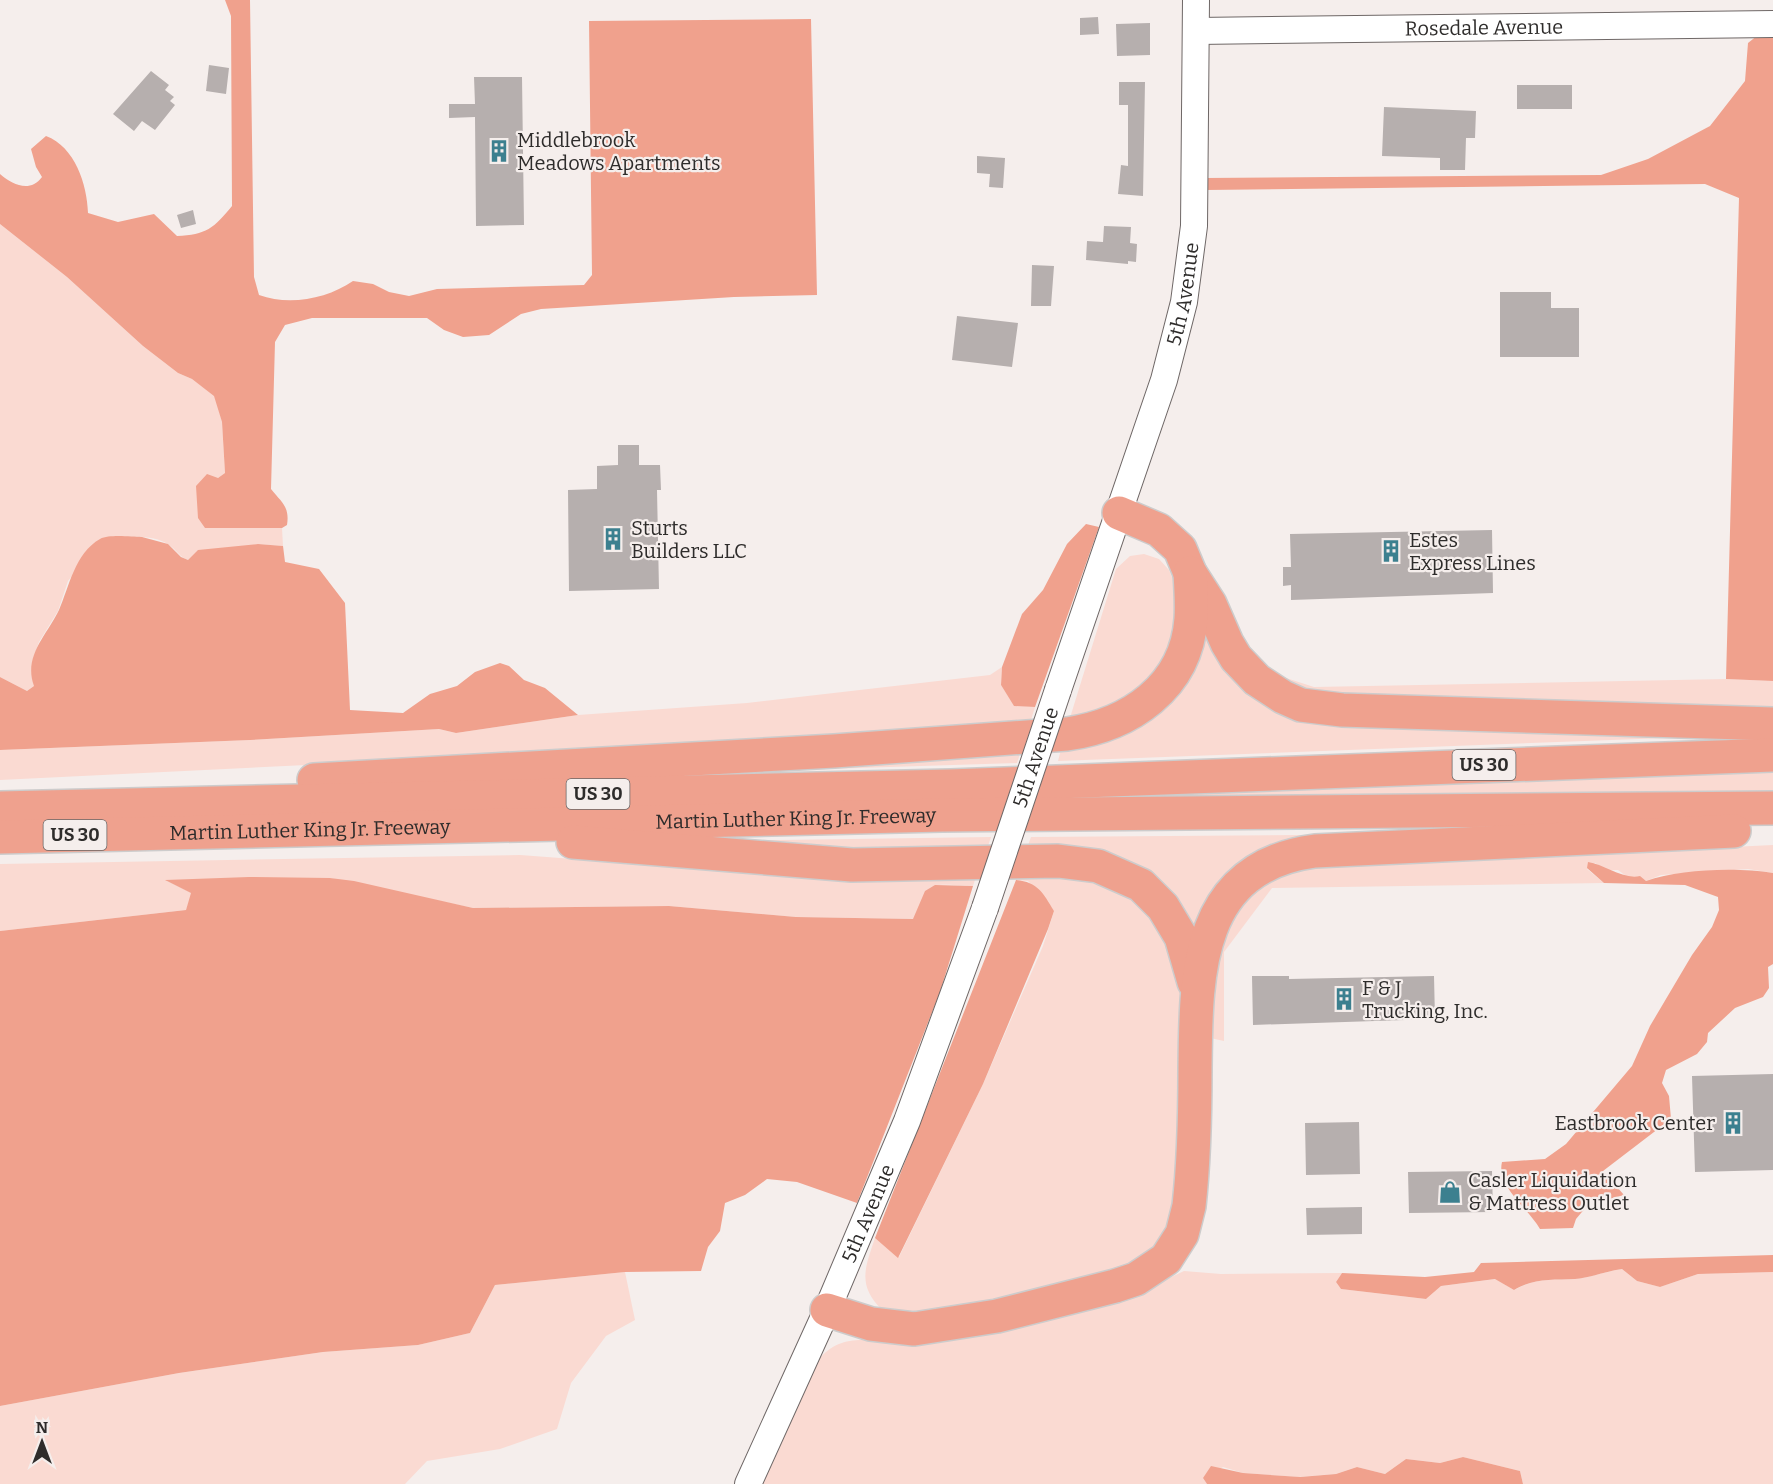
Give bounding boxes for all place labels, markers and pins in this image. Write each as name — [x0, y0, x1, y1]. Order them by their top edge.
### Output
place label: Middlebrook Meadows Apartments — [517, 128, 720, 175]
building icon: Middlebrook Meadows Apartments — [486, 138, 512, 164]
place label: Sturts Builders LLC — [631, 516, 747, 563]
building icon: Sturts Builders LLC — [600, 526, 626, 552]
place label: Estes Express Lines — [1409, 528, 1536, 575]
building icon: Estes Express Lines — [1378, 538, 1404, 564]
place label: F & J Trucking, Inc. — [1362, 976, 1488, 1023]
building icon: F & J Trucking, Inc. — [1331, 986, 1357, 1012]
building icon: Eastbrook Center — [1720, 1110, 1746, 1136]
place label: Eastbrook Center — [1554, 1111, 1715, 1135]
place label: Casler Liquidation & Mattress Outlet — [1468, 1168, 1637, 1215]
shop icon: Casler Liquidation & Mattress Outlet — [1437, 1179, 1463, 1205]

